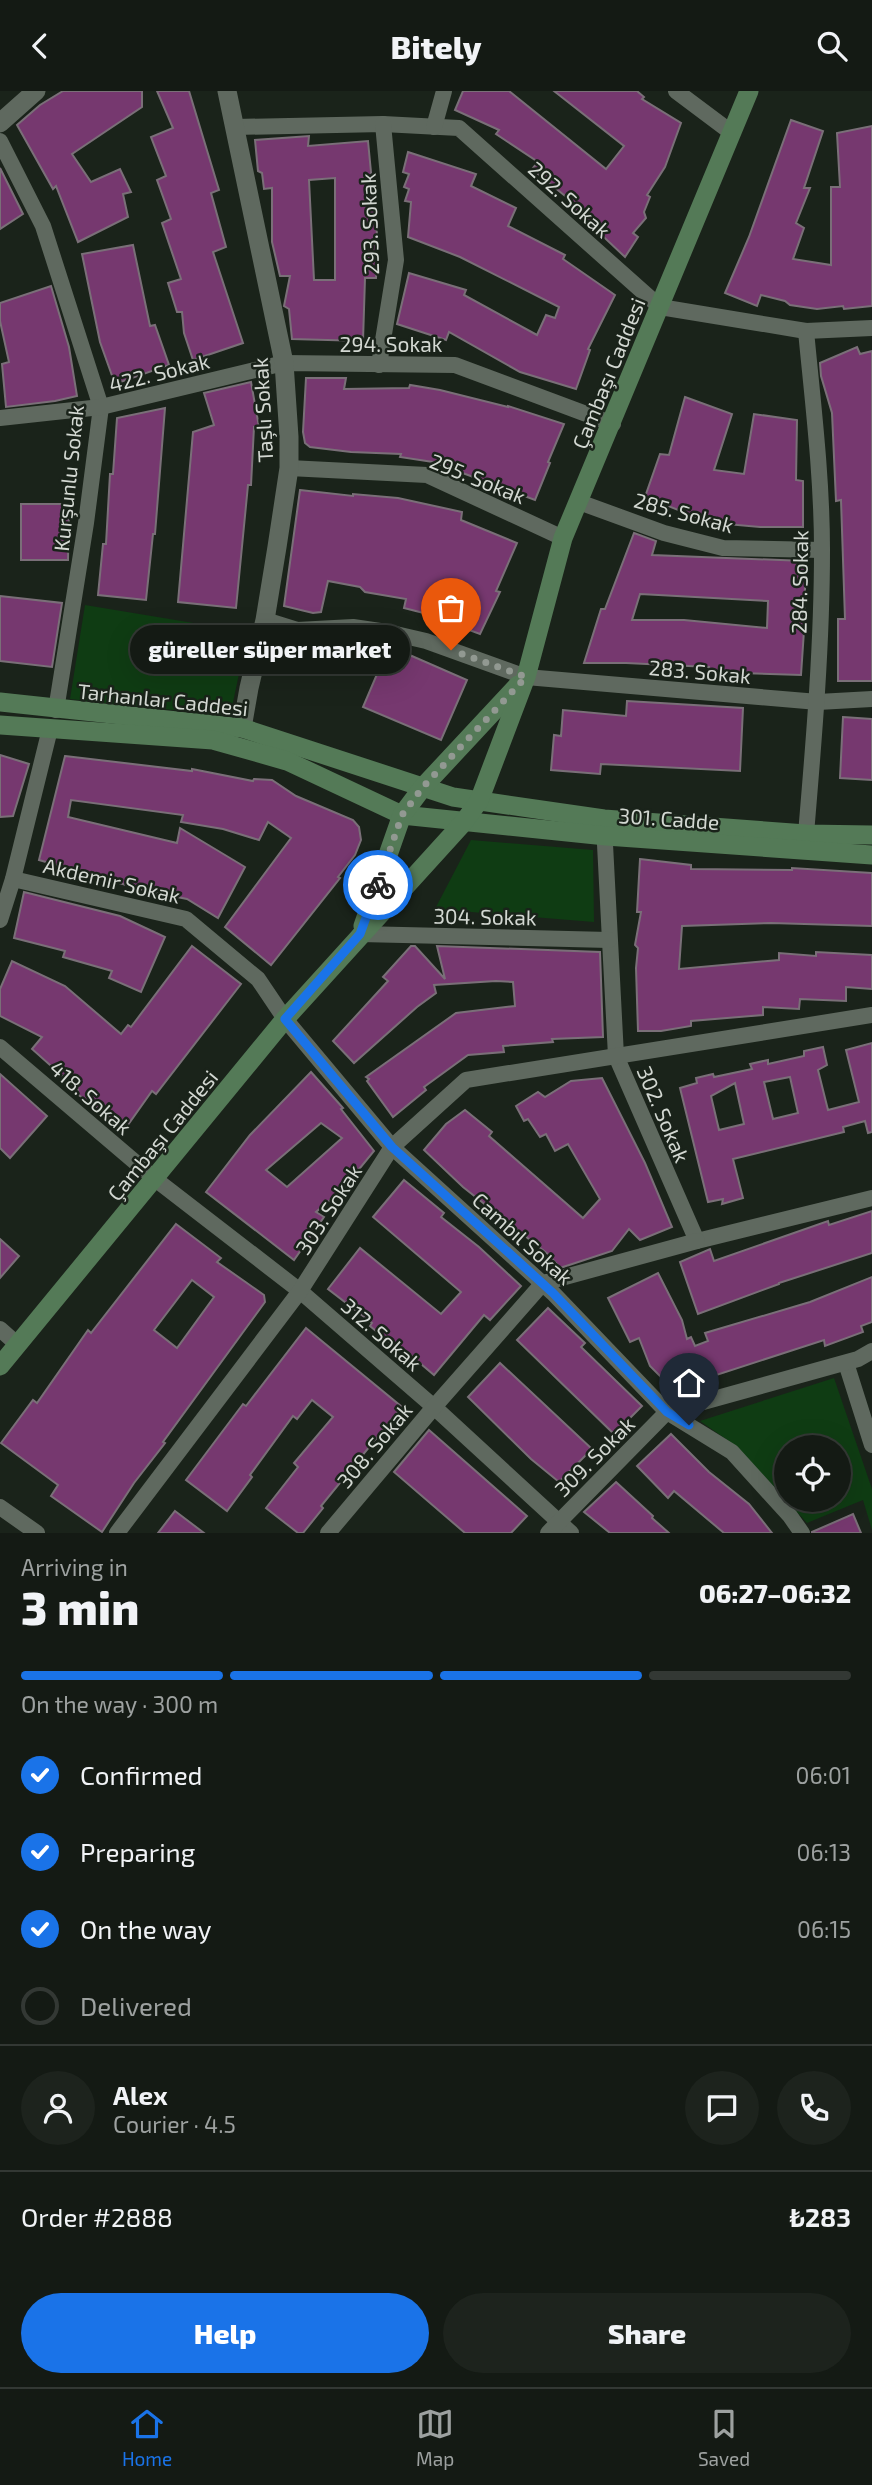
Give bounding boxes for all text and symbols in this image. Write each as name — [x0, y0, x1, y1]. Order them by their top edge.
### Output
icon: back — [21, 27, 59, 65]
text: Bitely — [390, 27, 482, 65]
icon: search — [813, 27, 851, 65]
street label: 292. Sokak — [524, 156, 616, 243]
street label: 293. Sokak — [355, 172, 383, 275]
street label: Çambaşı Caddesi — [566, 294, 652, 453]
street label: 294. Sokak — [340, 331, 443, 356]
street label: 422. Sokak — [106, 347, 212, 397]
street label: Taşlı Sokak — [247, 356, 279, 463]
street label: Kurşunlu Sokak — [48, 403, 90, 553]
street label: 295. Sokak — [426, 447, 530, 509]
street label: 285. Sokak — [632, 487, 737, 537]
street label: 284. Sokak — [786, 530, 812, 634]
pin — [421, 578, 481, 650]
icon: bag — [432, 589, 470, 627]
callout: güreller süper market — [129, 625, 409, 675]
text: güreller süper market — [149, 635, 391, 663]
street label: 283. Sokak — [648, 654, 752, 688]
street label: Tarhanlar Caddesi — [77, 678, 249, 720]
street label: 301. Cadde — [618, 802, 720, 834]
courier — [343, 850, 413, 920]
street label: Akdemir Sokak — [41, 852, 183, 908]
icon: bike — [359, 866, 397, 904]
street label: 304. Sokak — [433, 903, 537, 929]
street label: 418. Sokak — [45, 1055, 137, 1139]
street label: 302. Sokak — [633, 1062, 696, 1166]
street label: Çambaşı Caddesi — [102, 1065, 224, 1207]
street label: 303. Sokak — [290, 1159, 366, 1259]
street label: Cambıl Sokak — [468, 1187, 578, 1290]
street label: 312. Sokak — [337, 1292, 427, 1376]
pin — [659, 1353, 719, 1425]
icon: home — [670, 1364, 708, 1402]
street label: 308. Sokak — [331, 1397, 417, 1493]
street label: 309. Sokak — [549, 1411, 639, 1501]
map controls — [774, 1435, 851, 1512]
button: locate — [774, 1435, 851, 1512]
text: Arriving in — [21, 1553, 128, 1581]
text: 06:27–06:32 — [699, 1577, 851, 1608]
text: 3 min — [21, 1579, 139, 1634]
text: On the way · 300 m — [21, 1690, 218, 1718]
icon: check — [21, 1756, 59, 1794]
text: Confirmed — [80, 1759, 203, 1790]
text: 06:01 — [796, 1761, 851, 1789]
icon: check — [21, 1833, 59, 1871]
text: Preparing — [80, 1836, 195, 1867]
text: 06:13 — [797, 1838, 851, 1866]
icon: check — [21, 1910, 59, 1948]
text: On the way — [80, 1913, 211, 1944]
text: 06:15 — [797, 1915, 851, 1943]
text: Delivered — [80, 1990, 192, 2021]
button: person — [21, 2071, 95, 2145]
button: chat — [685, 2071, 759, 2145]
button: phone — [777, 2071, 851, 2145]
text: Alex — [113, 2079, 168, 2110]
text: Courier · 4.5 — [113, 2110, 236, 2138]
text: Order #2888 — [21, 2201, 173, 2232]
text: ₺283 — [789, 2201, 851, 2232]
button: Help — [21, 2293, 429, 2373]
button: Share — [443, 2293, 851, 2373]
tab: Home — [122, 2405, 172, 2470]
tab: Map — [416, 2405, 454, 2470]
tab: Saved — [698, 2405, 750, 2470]

